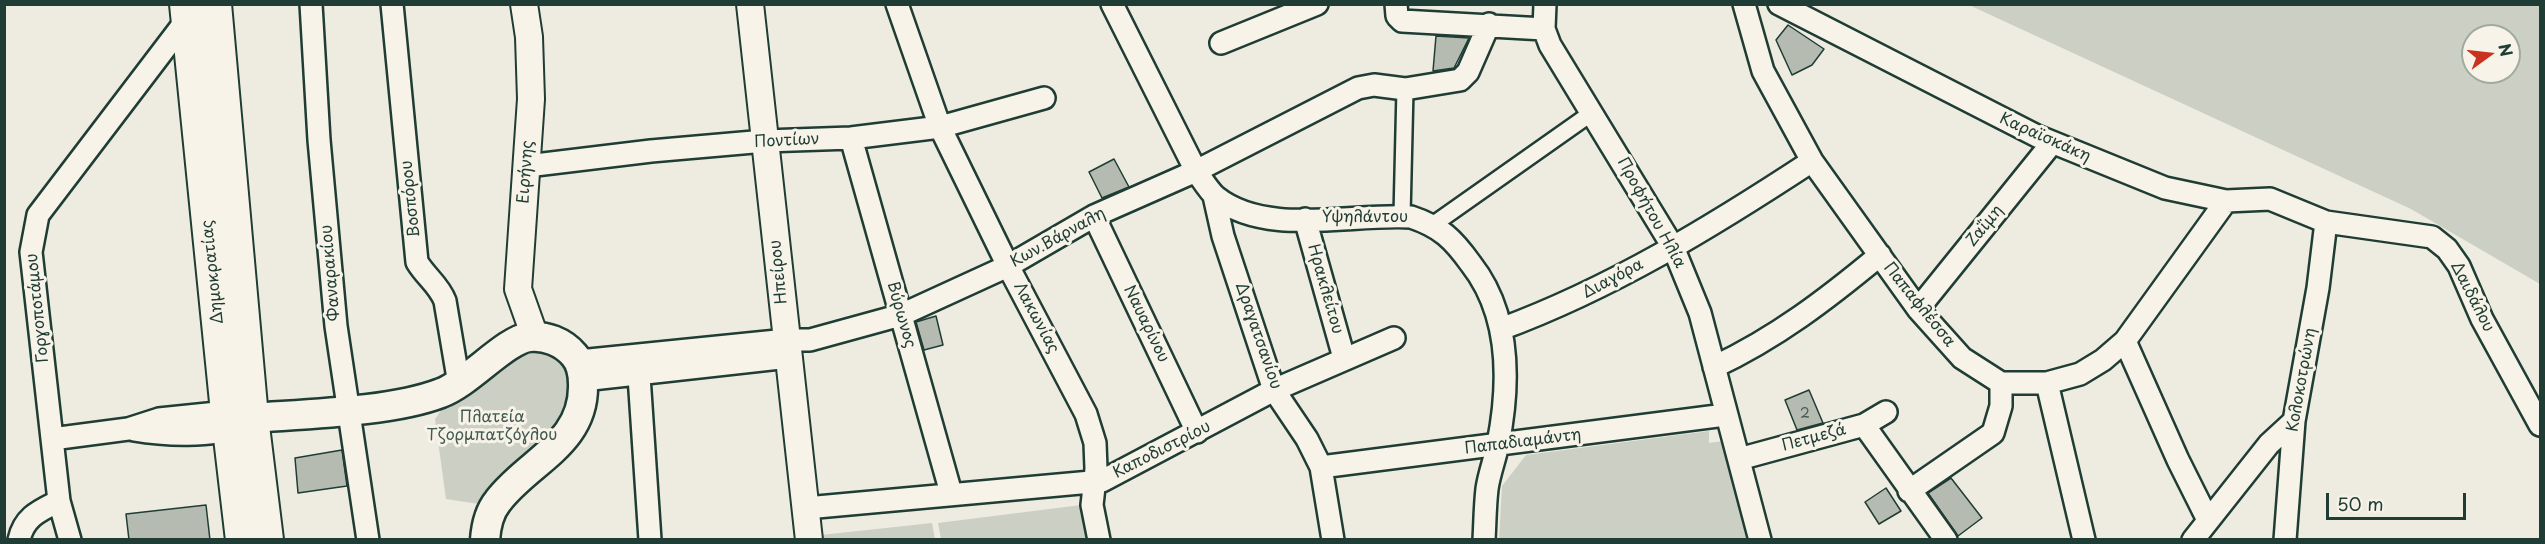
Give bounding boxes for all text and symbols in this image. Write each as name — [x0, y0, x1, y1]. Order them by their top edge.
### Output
north arrow — [2461, 24, 2521, 84]
text: N — [2493, 41, 2520, 59]
street label: Καραϊσκάκη — [1996, 109, 2094, 167]
street label: Ποντίων — [754, 130, 820, 152]
street label: Ειρήνης — [514, 140, 538, 204]
street label: Προφήτου Ηλία — [1613, 154, 1689, 272]
street label: Βοσπόρου — [397, 159, 425, 239]
street label: Ζαΐμη — [1962, 201, 2008, 251]
street label: Κων.Βάρναλη — [1007, 204, 1109, 272]
street label: Υψηλάντου — [1322, 208, 1408, 228]
street label: Δημοκρατίας — [198, 219, 228, 325]
street label: Φαναρακίου — [317, 224, 345, 322]
street label: Ηπείρου — [766, 239, 792, 305]
street label: Ηρακλείτου — [1303, 242, 1347, 336]
street label: Γοργοποτάμου — [23, 252, 53, 364]
street label: Διαγόρα — [1579, 255, 1647, 303]
street label: Παπαφλέσσα — [1879, 259, 1959, 351]
street label: Δαιδάλου — [2446, 259, 2498, 335]
street label: Λακωνίας — [1009, 279, 1063, 357]
street label: Βύρωνος — [882, 280, 920, 350]
street label: Δραγατσανίου — [1231, 280, 1285, 392]
street label: Ναυαρίνου — [1119, 282, 1173, 366]
street label: Κολοκοτρώνη — [2283, 327, 2321, 433]
house number: 2 — [1800, 406, 1810, 422]
park label: Πλατεία Τζορμπατζόγλου — [427, 408, 557, 446]
street label: Καποδιστρίου — [1110, 417, 1214, 483]
street label: Πετμεζά — [1780, 420, 1848, 456]
street label: Παπαδιαμάντη — [1464, 425, 1582, 459]
scale bar — [2329, 481, 2468, 519]
text: 50 m — [2337, 490, 2384, 517]

